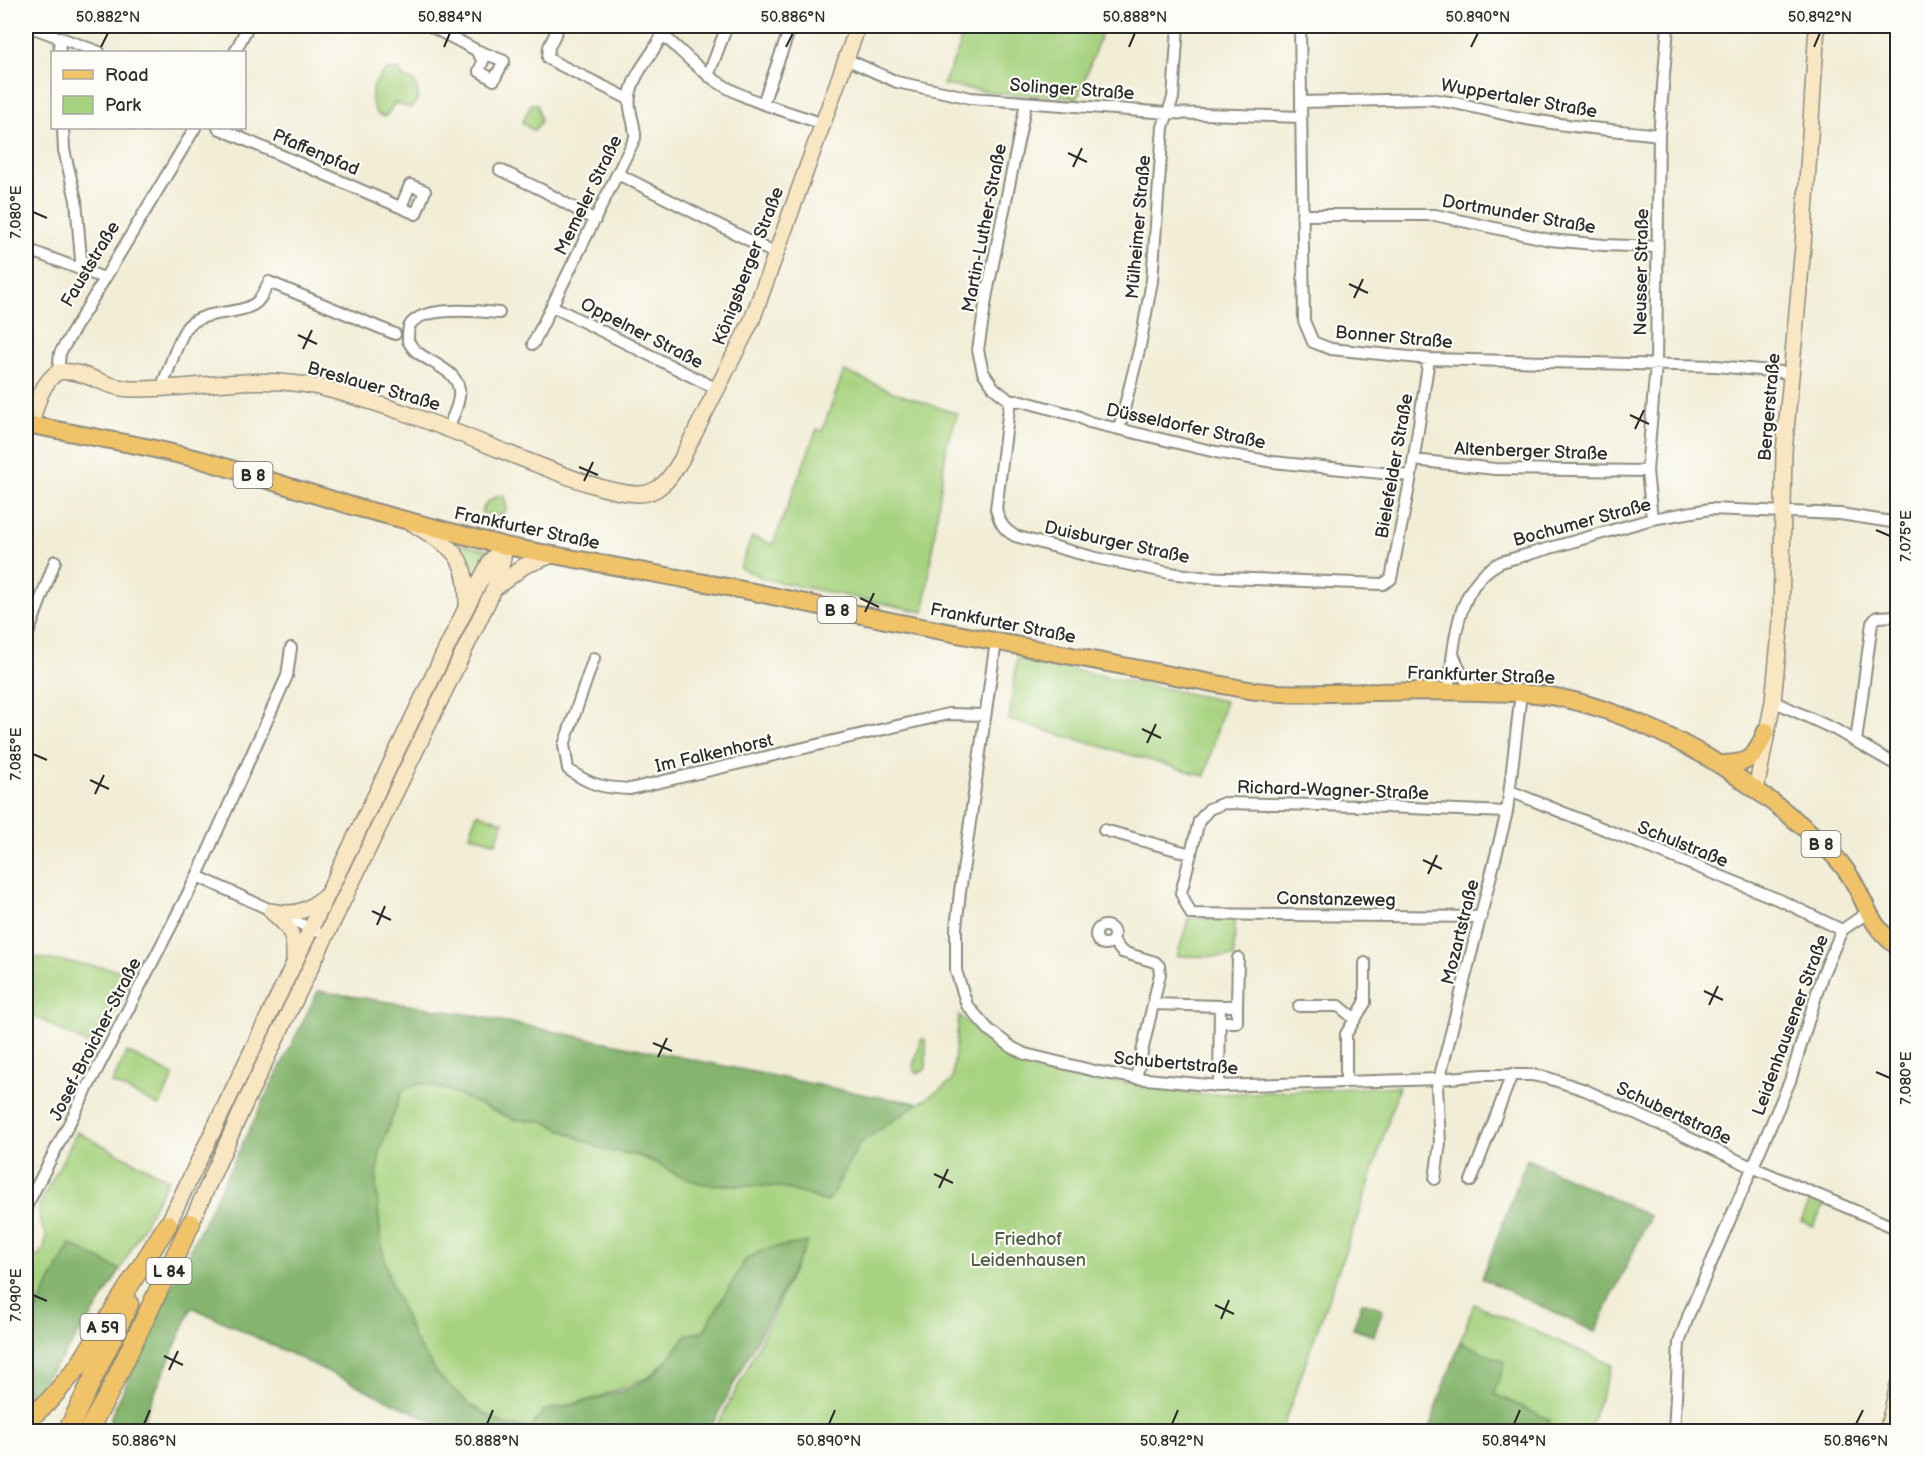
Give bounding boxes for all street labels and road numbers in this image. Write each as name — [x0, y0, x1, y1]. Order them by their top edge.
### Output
street label: Wuppertaler Straße — [1439, 74, 1599, 123]
street label: Solinger Straße — [1009, 75, 1135, 104]
street label: Pfaffenpfad — [269, 125, 362, 180]
street label: Memeler Straße — [550, 132, 627, 259]
street label: Martin-Luther-Straße — [958, 142, 1011, 314]
street label: Mülheimer Straße — [1122, 154, 1155, 300]
street label: Königsberger Straße — [709, 184, 788, 348]
street label: Dortmunder Straße — [1440, 191, 1598, 238]
street label: Neusser Straße — [1630, 208, 1653, 336]
street label: Fauststraße — [57, 217, 124, 311]
street label: Oppelner Straße — [577, 294, 707, 373]
street label: Bonner Straße — [1334, 322, 1454, 353]
street label: Bergerstraße — [1754, 352, 1785, 462]
street label: Breslauer Straße — [305, 357, 443, 416]
street label: Bielefelder Straße — [1371, 392, 1418, 540]
street label: Düsseldorfer Straße — [1104, 399, 1268, 454]
street label: Altenberger Straße — [1454, 438, 1608, 465]
road number: B 8 — [234, 462, 272, 488]
street label: Bochumer Straße — [1511, 494, 1654, 551]
street label: Frankfurter Straße — [452, 503, 602, 554]
street label: Duisburger Straße — [1042, 517, 1192, 568]
road number: B 8 — [818, 597, 856, 623]
street label: Frankfurter Straße — [928, 599, 1078, 648]
street label: Frankfurter Straße — [1407, 662, 1556, 689]
street label: Im Falkenhorst — [653, 730, 775, 777]
street label: Richard-Wagner-Straße — [1237, 777, 1430, 804]
street label: Schulstraße — [1634, 817, 1731, 872]
road number: B 8 — [1802, 831, 1840, 857]
street label: Mozartstraße — [1437, 877, 1484, 987]
street label: Constanzeweg — [1276, 888, 1396, 911]
street label: Leidenhausener Straße — [1748, 932, 1833, 1118]
street label: Josef-Broicher-Straße — [45, 954, 146, 1124]
street label: Schubertstraße — [1113, 1048, 1239, 1079]
street label: Schubertstraße — [1613, 1078, 1735, 1149]
road number: L 84 — [146, 1258, 192, 1284]
road number: A 59 — [80, 1314, 126, 1340]

